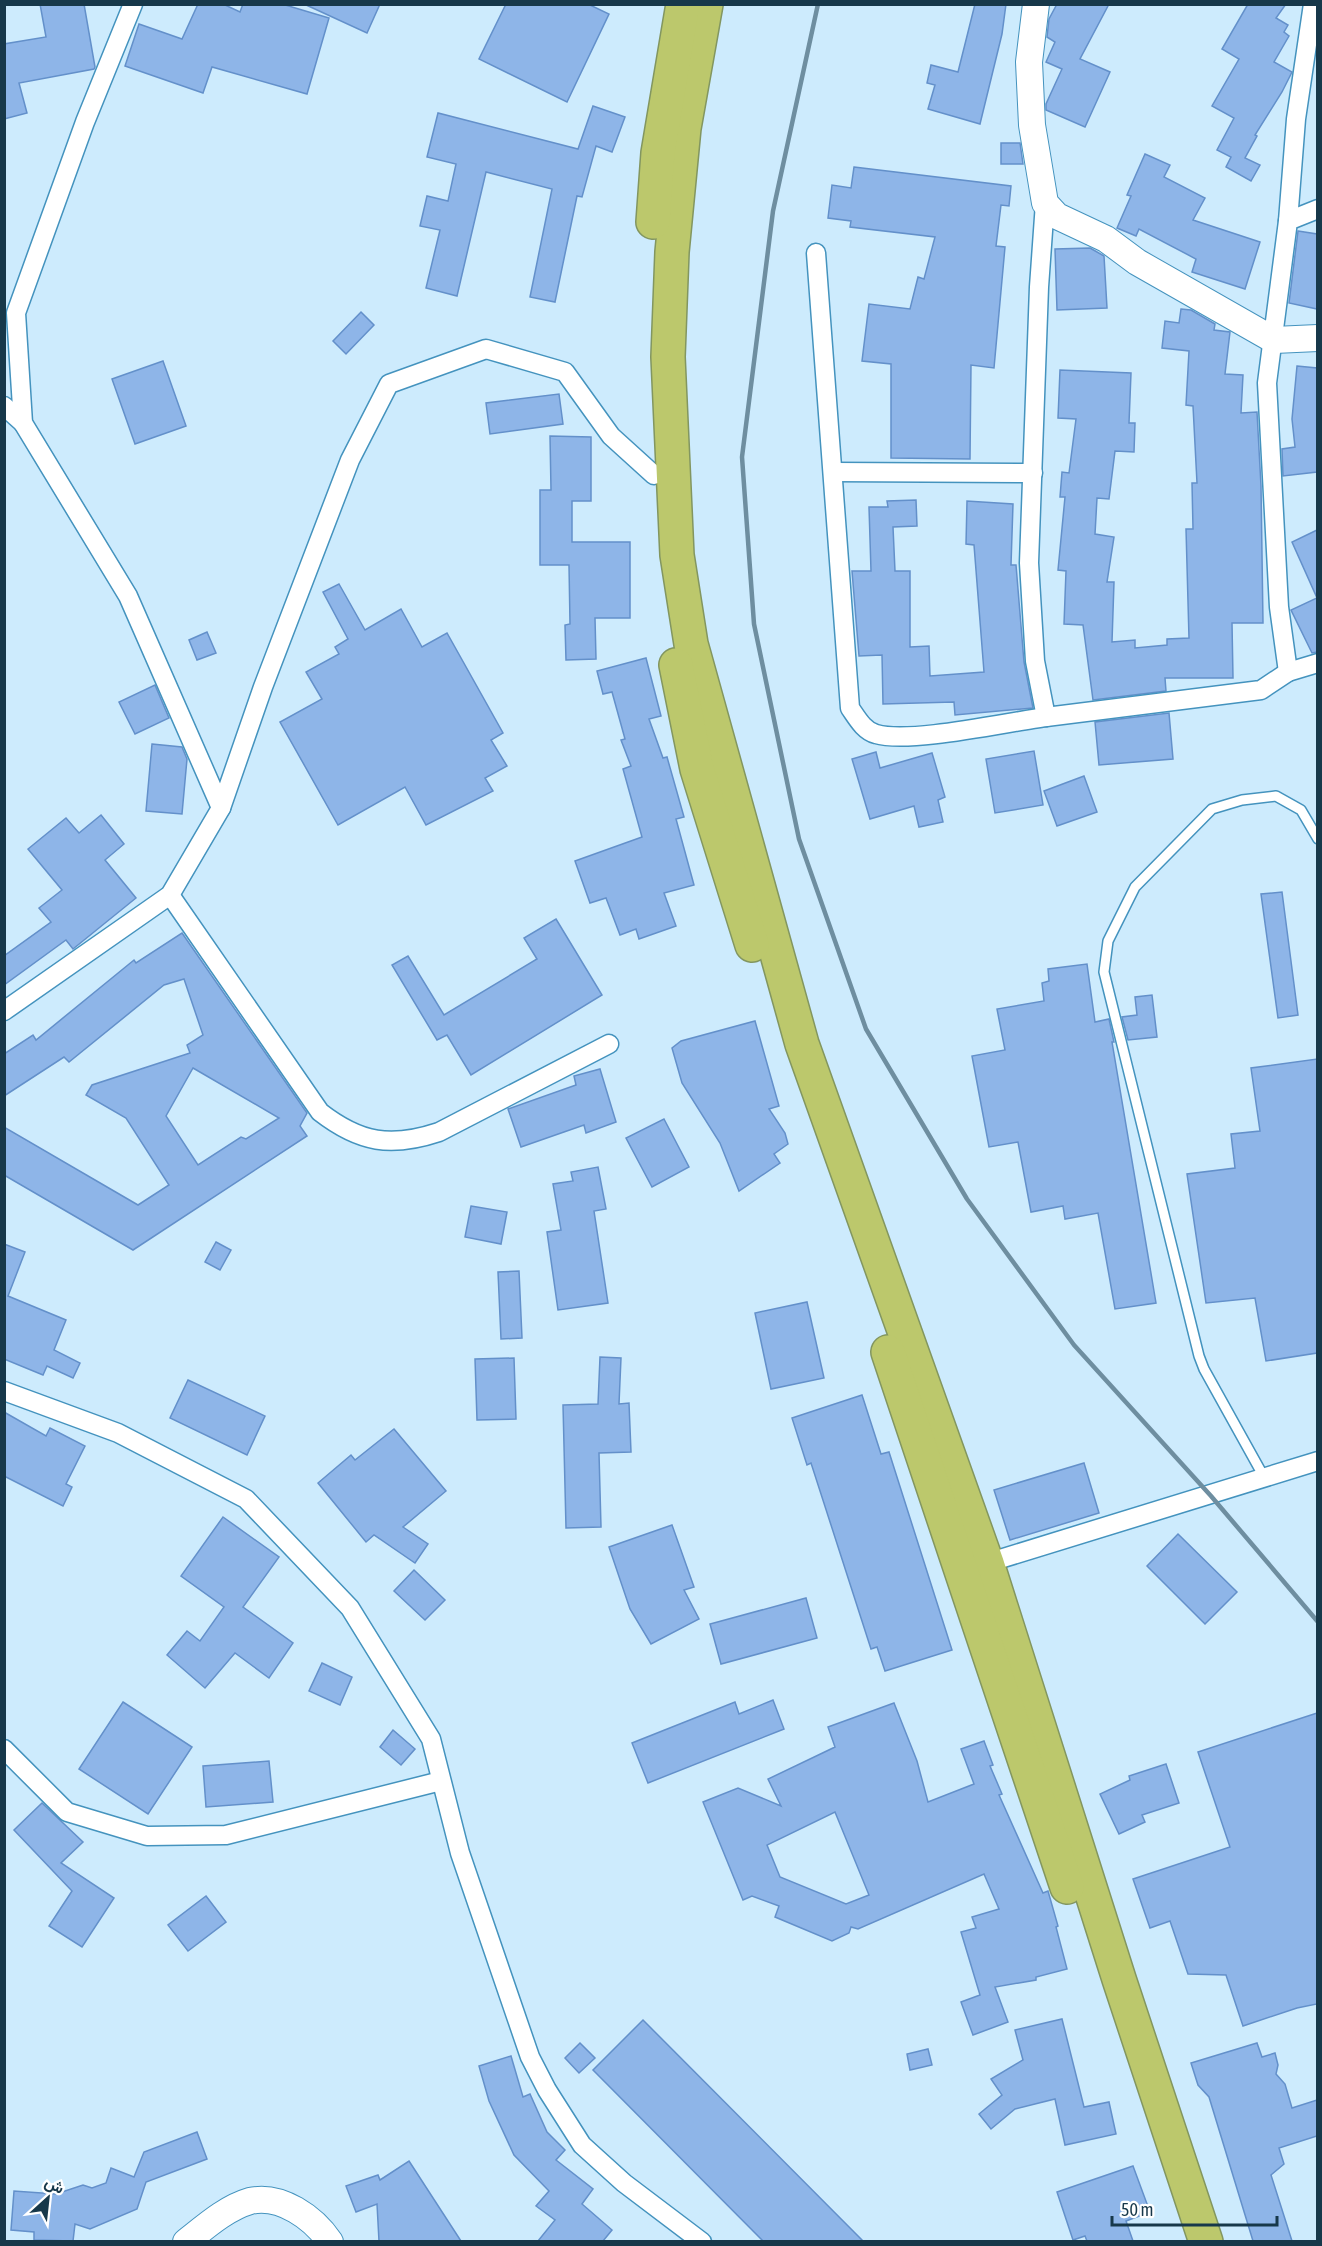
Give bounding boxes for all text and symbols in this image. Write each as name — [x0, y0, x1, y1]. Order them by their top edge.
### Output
north arrow — [18, 2168, 78, 2228]
text: ش — [42, 2172, 67, 2198]
scale bar — [1112, 2189, 1277, 2227]
text: 50 m — [1121, 2199, 1153, 2220]

